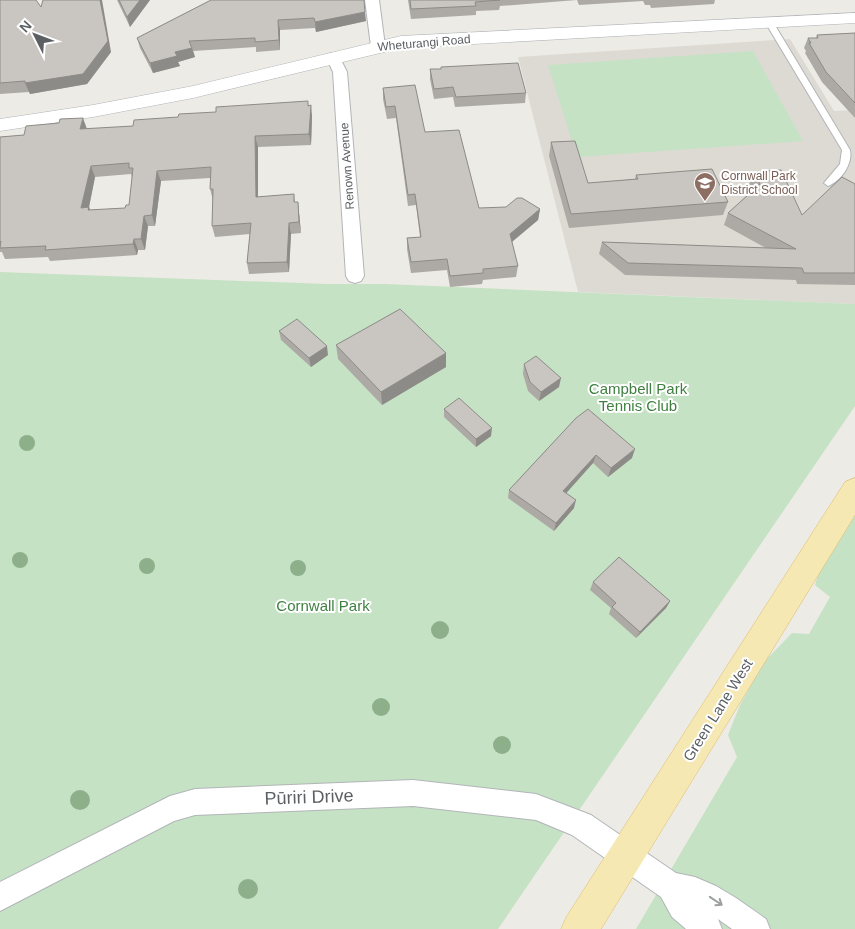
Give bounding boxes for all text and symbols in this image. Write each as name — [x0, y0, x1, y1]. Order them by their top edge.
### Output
north arrow — [10, 10, 60, 60]
text: N — [16, 17, 35, 35]
street label: Wheturangi Road — [377, 32, 471, 54]
street label: Renown Avenue — [337, 122, 357, 210]
place label: Cornwall Park District School — [721, 169, 798, 197]
school or university icon: Cornwall Park District School — [693, 171, 717, 202]
park label: Campbell Park Tennis Club — [589, 380, 688, 414]
park label: Cornwall Park — [276, 597, 370, 614]
street label: Green Lane West — [679, 655, 756, 764]
street label: Pūriri Drive — [264, 785, 354, 809]
one-way arrow — [709, 896, 723, 906]

